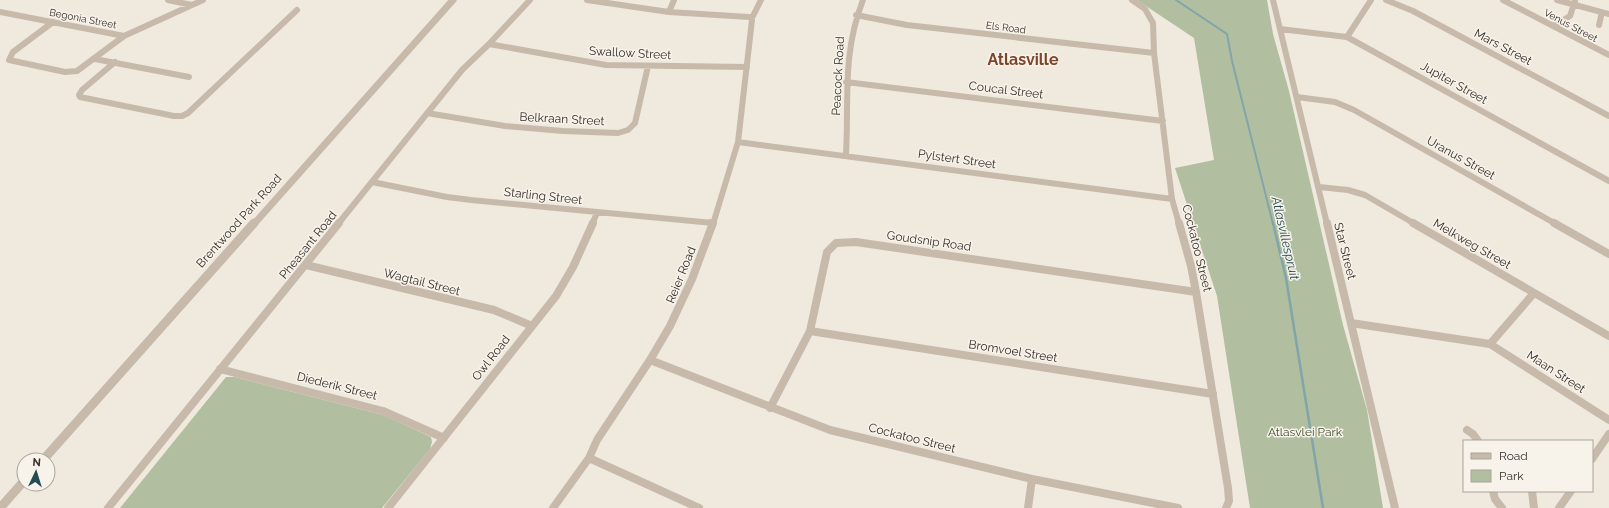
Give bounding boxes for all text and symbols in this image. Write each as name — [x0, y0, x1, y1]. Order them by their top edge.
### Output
street label: Begonia Street — [48, 7, 118, 31]
street label: Venus Street — [1542, 7, 1600, 44]
street label: Els Road — [985, 20, 1027, 35]
street label: Mars Street — [1472, 26, 1534, 68]
street label: Peacock Road — [829, 36, 847, 116]
street label: Swallow Street — [588, 44, 672, 62]
district label: Atlasville — [987, 50, 1059, 69]
street label: Jupiter Street — [1418, 59, 1490, 107]
street label: Coucal Street — [968, 78, 1044, 102]
street label: Belkraan Street — [519, 110, 605, 128]
street label: Uranus Street — [1424, 133, 1498, 183]
street label: Pylstert Street — [917, 147, 997, 171]
street label: Brentwood Park Road — [193, 171, 285, 271]
street label: Starling Street — [503, 185, 583, 207]
water label: Atlasvillespruit — [1268, 194, 1303, 282]
street label: Cockatoo Street — [1179, 203, 1215, 293]
street label: Pheasant Road — [276, 208, 340, 282]
street label: Melkweg Street — [1431, 216, 1513, 272]
street label: Star Street — [1331, 221, 1359, 281]
street label: Goudsnip Road — [886, 228, 972, 254]
street label: Reier Road — [663, 245, 699, 305]
street label: Wagtail Street — [382, 266, 462, 298]
street label: Owl Road — [469, 333, 513, 383]
street label: Bromvoel Street — [968, 337, 1058, 365]
street label: Maan Street — [1524, 348, 1588, 396]
street label: Diederik Street — [295, 369, 379, 403]
street label: Cockatoo Street — [867, 420, 957, 456]
park label: Atlasvlei Park — [1268, 425, 1343, 439]
legend — [1463, 440, 1593, 492]
text: Road — [1499, 449, 1528, 463]
north arrow — [16, 452, 56, 492]
text: N — [32, 456, 41, 469]
text: Park — [1499, 469, 1524, 483]

